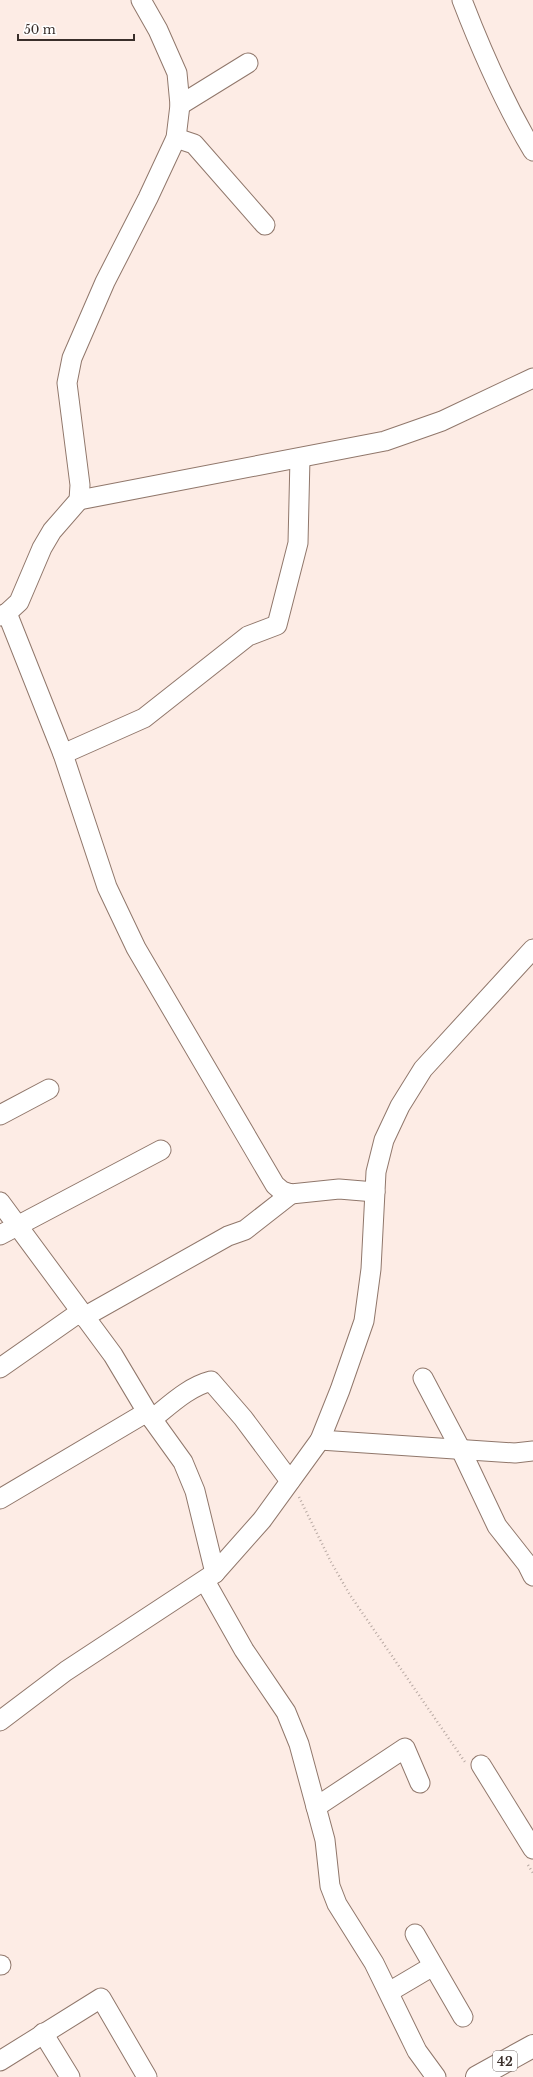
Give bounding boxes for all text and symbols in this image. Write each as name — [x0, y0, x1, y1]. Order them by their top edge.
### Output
scale bar — [18, 16, 134, 42]
text: 50 m — [24, 22, 56, 37]
road number: 42 — [493, 2051, 517, 2071]

